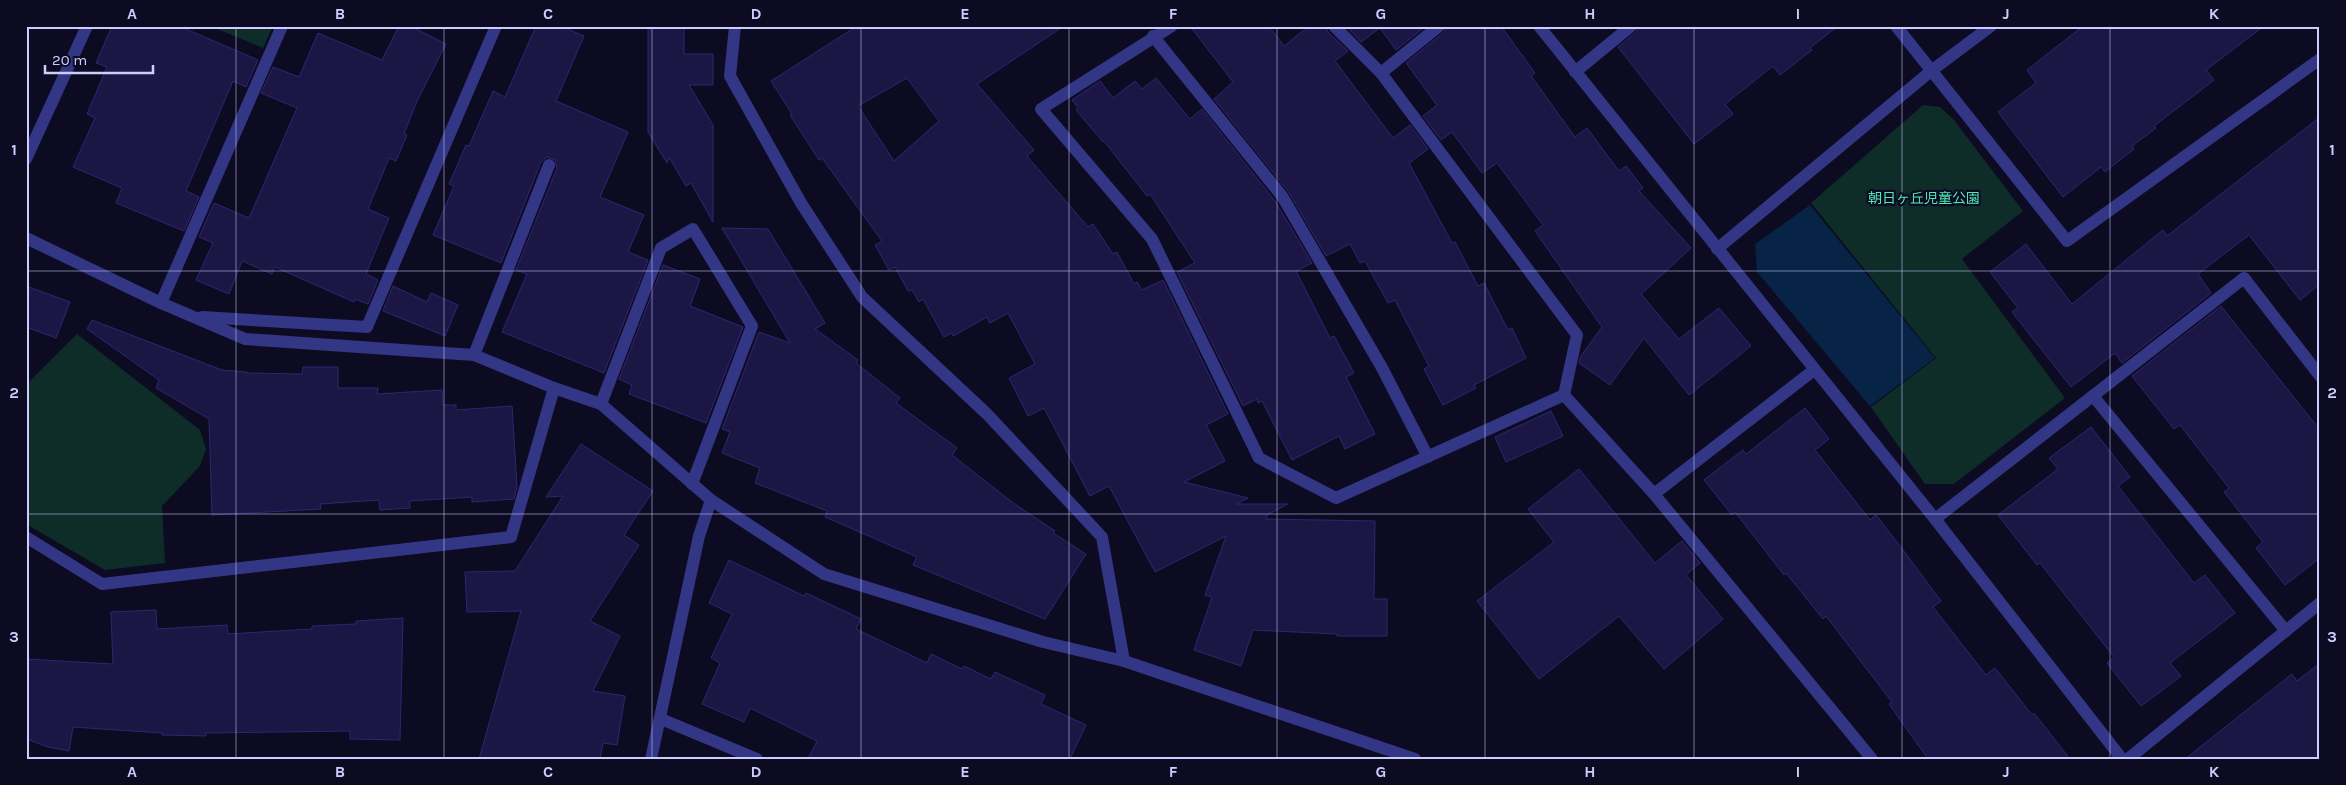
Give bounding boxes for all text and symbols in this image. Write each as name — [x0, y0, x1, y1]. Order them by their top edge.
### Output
text: A — [127, 4, 137, 23]
text: B — [335, 4, 345, 23]
text: C — [543, 4, 553, 23]
text: D — [751, 4, 762, 23]
text: E — [960, 4, 970, 23]
text: F — [1169, 4, 1178, 23]
text: G — [1376, 4, 1386, 23]
text: H — [1584, 4, 1596, 23]
text: I — [1796, 4, 1800, 23]
text: J — [2002, 4, 2010, 23]
text: K — [2209, 4, 2220, 23]
scale bar — [45, 42, 152, 74]
text: 20 m — [52, 51, 87, 69]
text: 1 — [11, 140, 17, 159]
text: 1 — [2329, 140, 2335, 159]
park label: 朝日ヶ丘児童公園 — [1868, 190, 1980, 207]
text: 2 — [9, 383, 19, 402]
text: 2 — [2327, 383, 2337, 402]
text: 3 — [9, 627, 19, 646]
text: 3 — [2327, 627, 2337, 646]
text: A — [127, 762, 137, 781]
text: B — [335, 762, 345, 781]
text: C — [543, 762, 553, 781]
text: D — [751, 762, 762, 781]
text: E — [960, 762, 970, 781]
text: F — [1169, 762, 1178, 781]
text: G — [1376, 762, 1386, 781]
text: H — [1584, 762, 1596, 781]
text: I — [1796, 762, 1800, 781]
text: J — [2002, 762, 2010, 781]
text: K — [2209, 762, 2220, 781]

